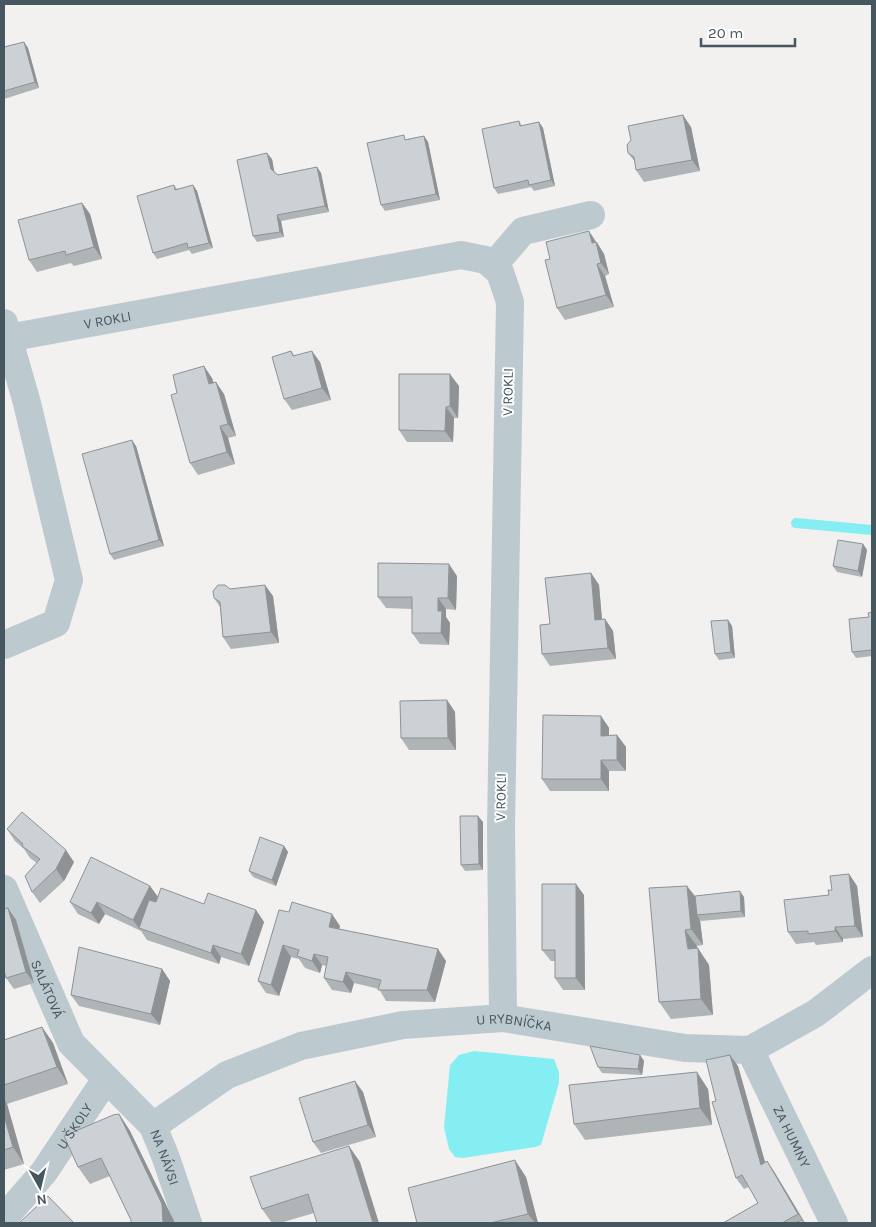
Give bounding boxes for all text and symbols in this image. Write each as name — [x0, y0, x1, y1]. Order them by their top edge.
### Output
scale bar — [701, 15, 795, 47]
text: 20 m — [708, 24, 743, 42]
street label: V ROKLI — [82, 307, 132, 332]
street label: V ROKLI — [499, 368, 517, 416]
street label: V ROKLI — [492, 773, 510, 821]
street label: SALÁTOVÁ — [27, 957, 69, 1021]
street label: U RYBNÍČKA — [476, 1009, 553, 1034]
street label: U ŠKOLY — [53, 1100, 96, 1152]
street label: ZA HUMNY — [770, 1102, 814, 1171]
street label: NA NÁVSI — [147, 1127, 183, 1187]
north arrow — [15, 1162, 65, 1212]
text: N — [36, 1190, 48, 1208]

